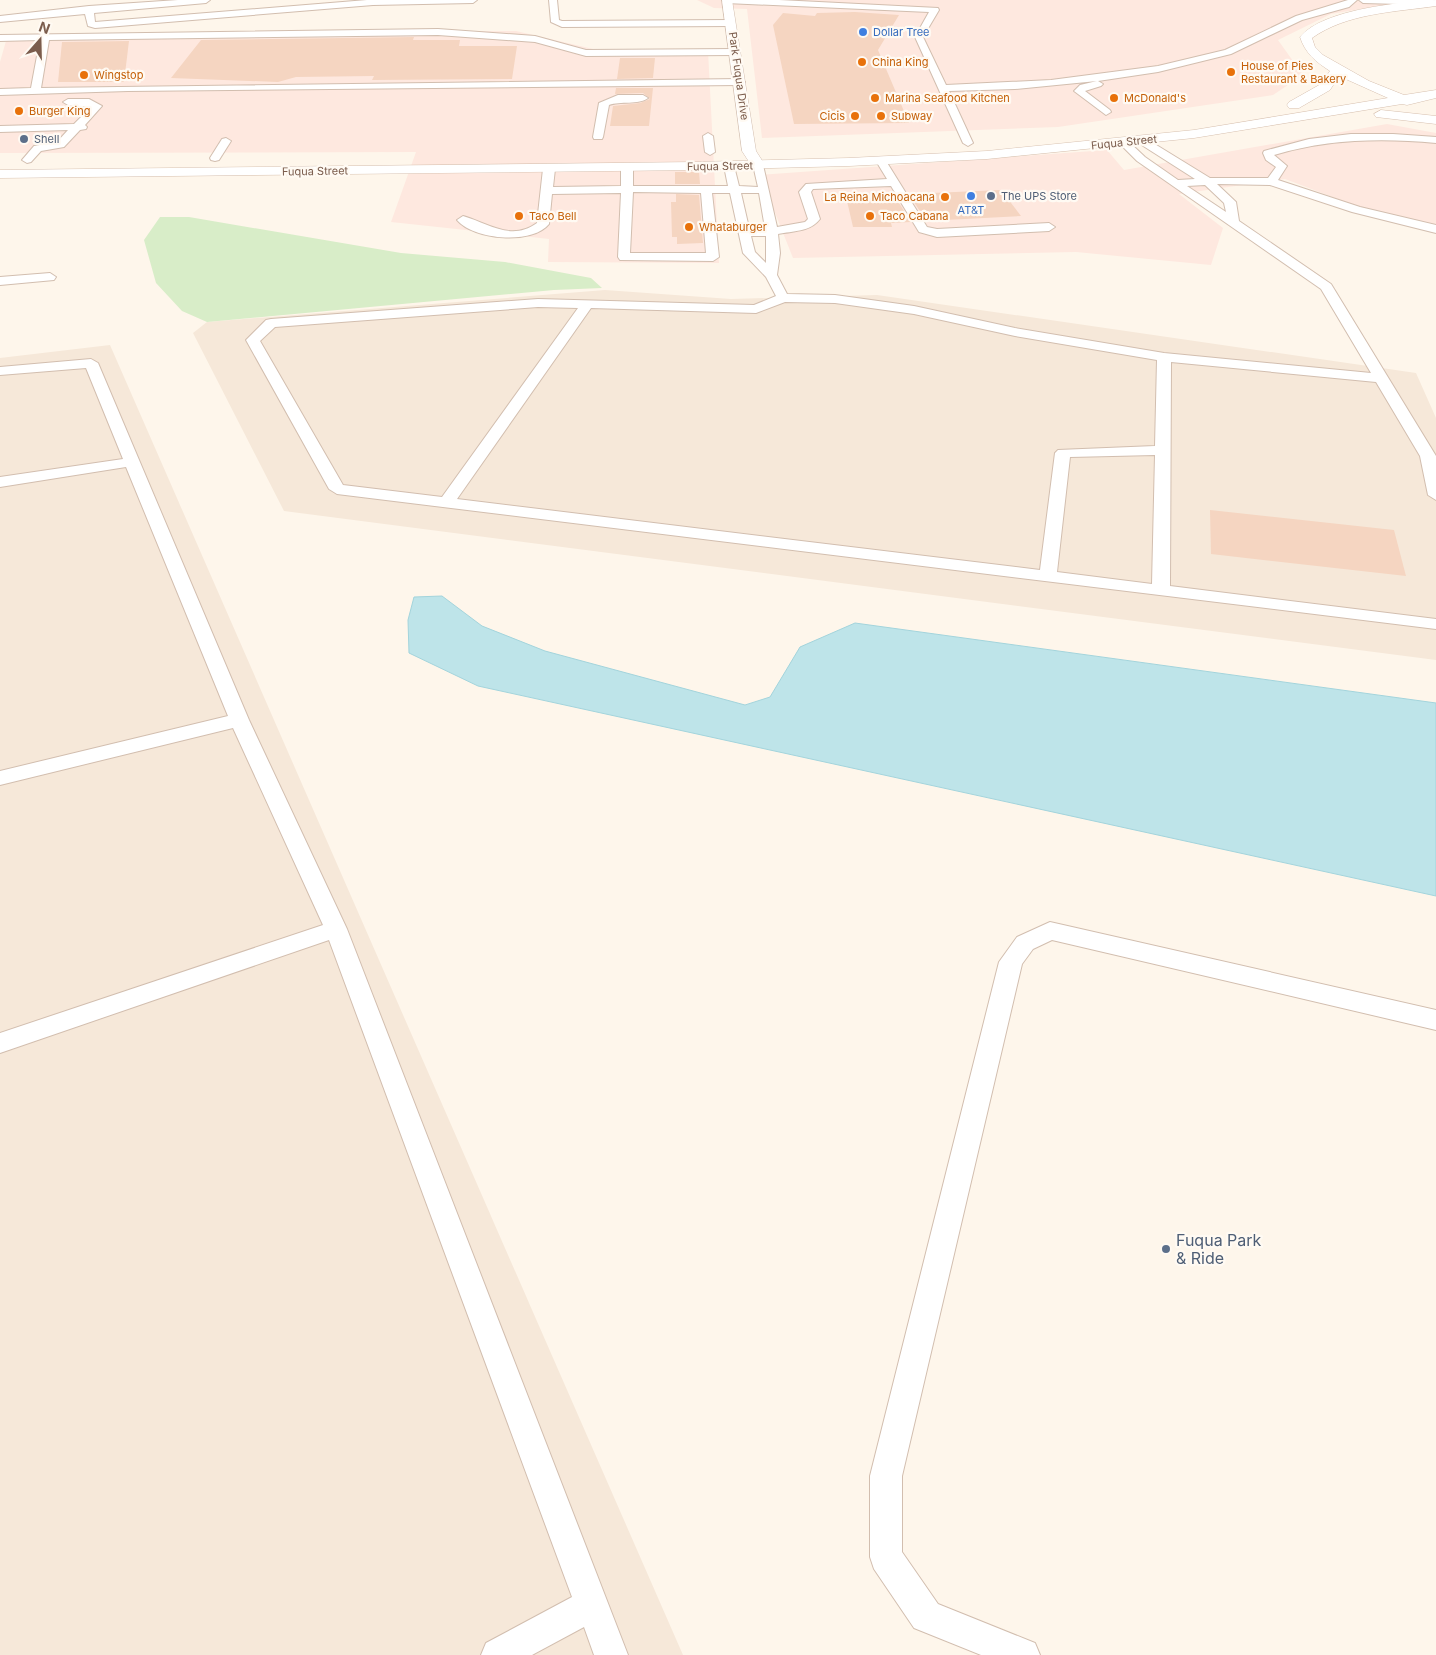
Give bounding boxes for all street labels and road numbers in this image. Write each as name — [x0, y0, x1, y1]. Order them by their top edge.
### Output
street label: Park Fuqua Drive — [726, 31, 752, 121]
street label: Fuqua Street — [1090, 132, 1158, 152]
street label: Fuqua Street — [687, 158, 754, 174]
street label: Fuqua Street — [282, 163, 349, 179]

